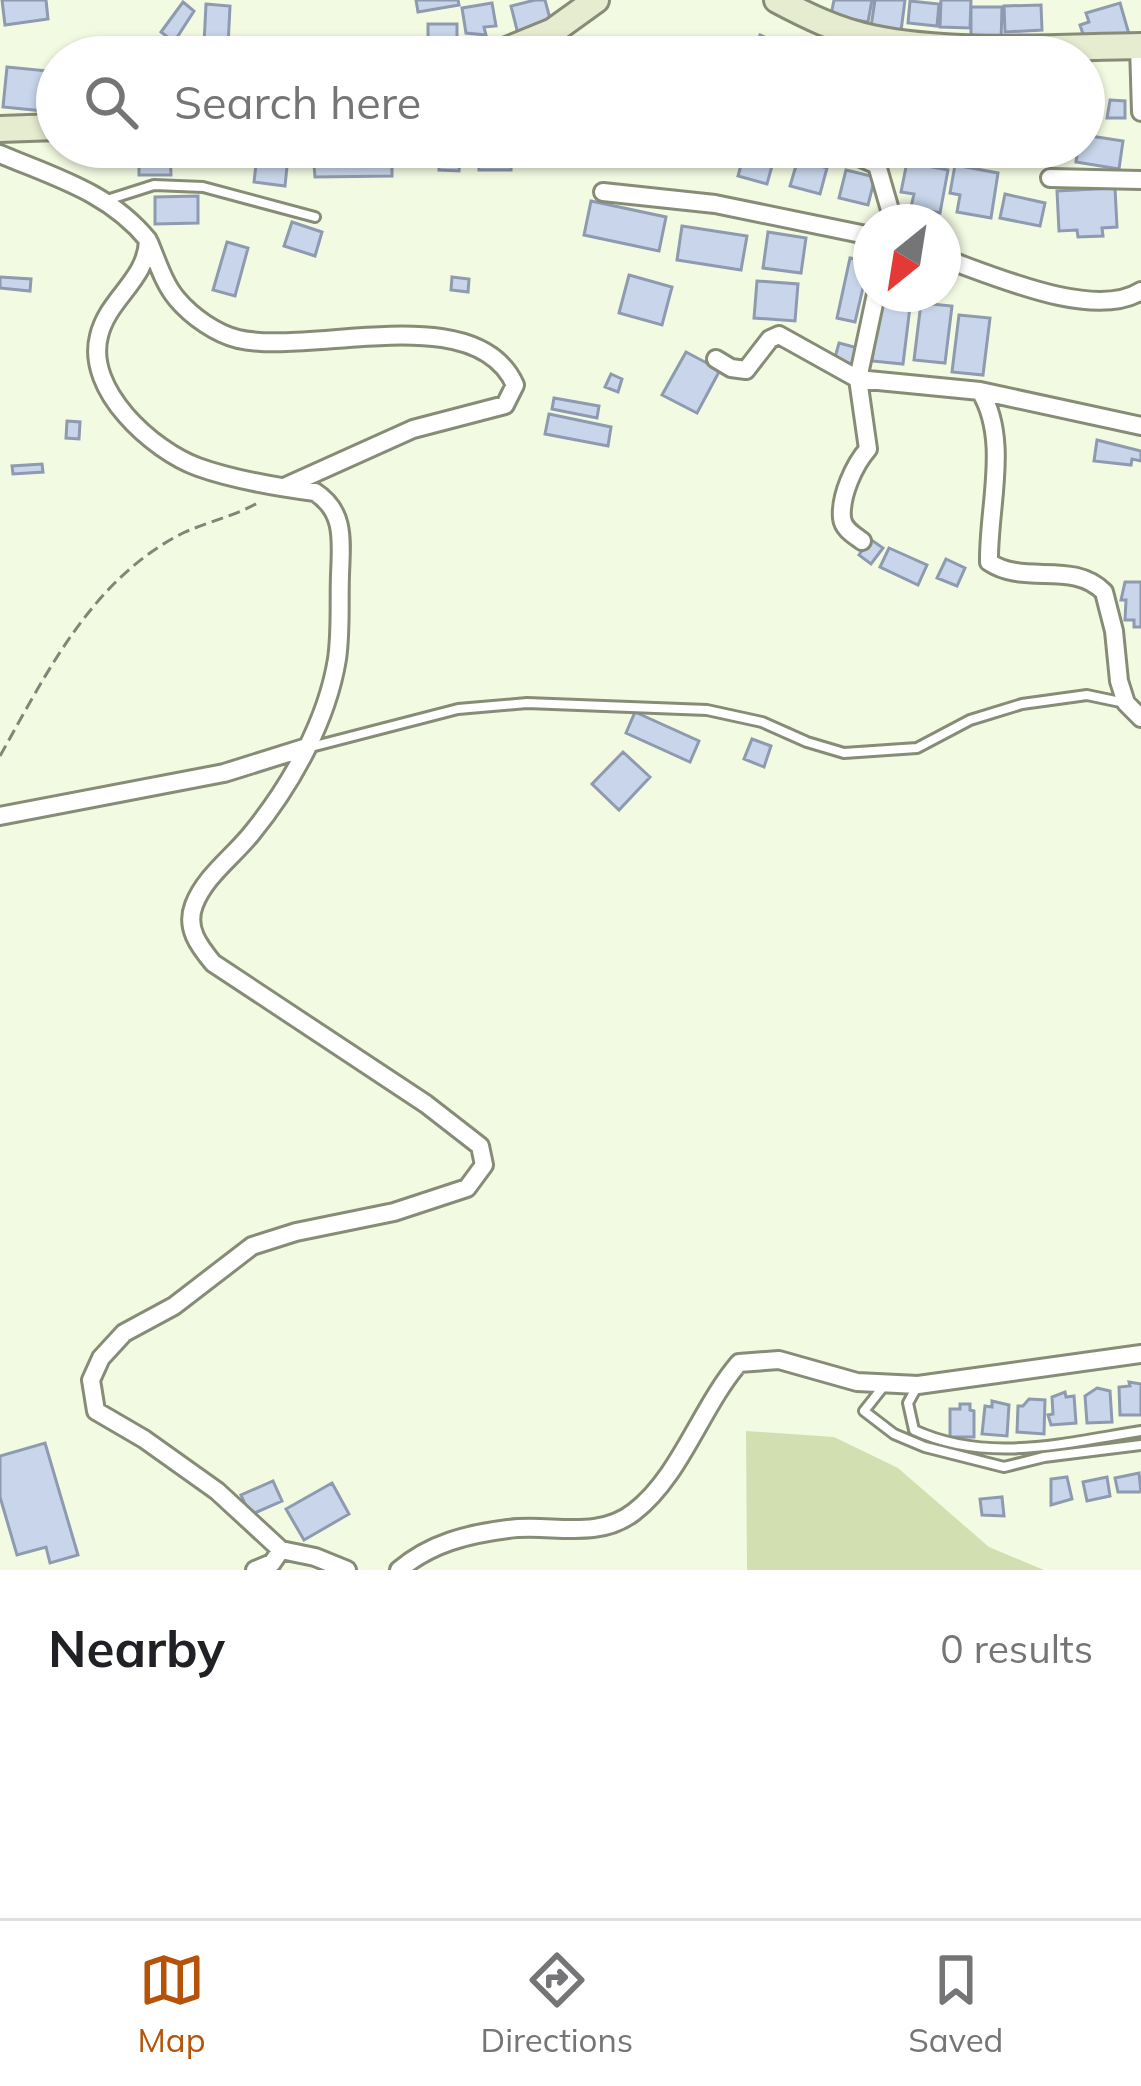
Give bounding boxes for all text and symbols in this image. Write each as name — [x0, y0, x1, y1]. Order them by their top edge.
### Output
search box — [36, 36, 1105, 168]
icon: search — [78, 69, 144, 135]
text: Search here — [174, 74, 421, 130]
north arrow — [853, 204, 961, 312]
text: Nearby — [48, 1616, 225, 1680]
text: 0 results — [940, 1624, 1093, 1673]
tab: Map — [138, 1947, 205, 2060]
tab: Directions — [481, 1947, 633, 2060]
tab: Saved — [908, 1947, 1003, 2060]

